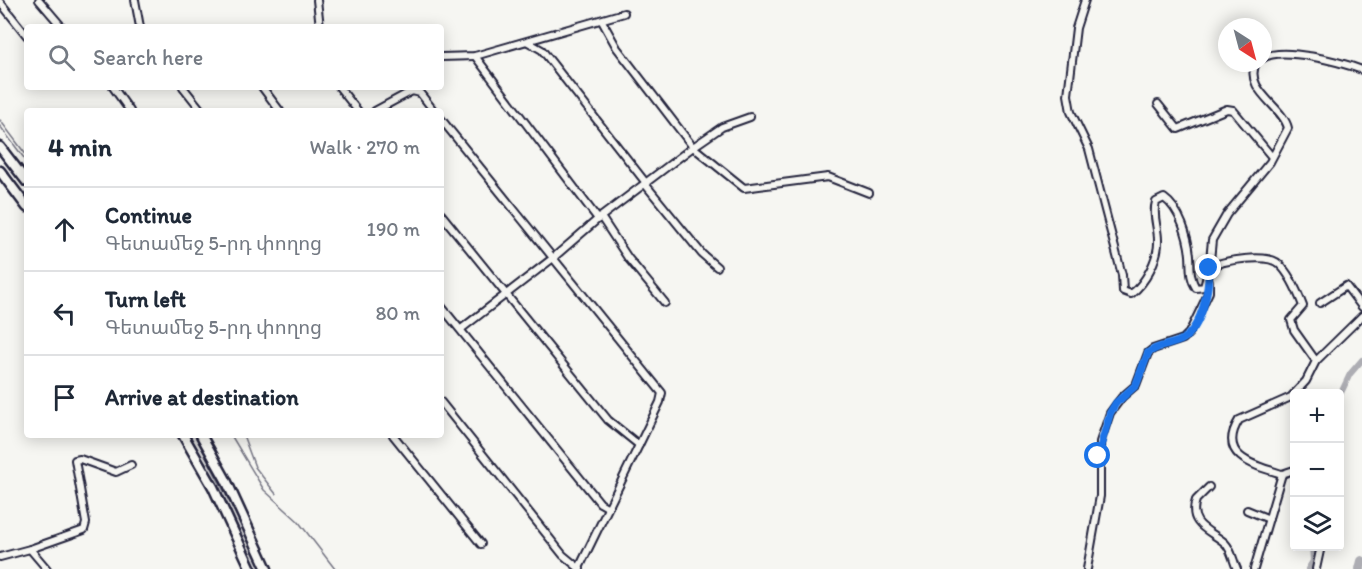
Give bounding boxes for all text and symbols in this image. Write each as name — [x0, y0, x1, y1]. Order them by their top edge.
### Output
north arrow — [1218, 18, 1272, 72]
search box — [24, 24, 444, 90]
icon: search — [45, 41, 78, 74]
text: Search here — [93, 44, 203, 71]
text: 4 min — [48, 131, 112, 163]
text: Walk · 270 m — [309, 135, 420, 159]
text: Continue — [105, 202, 192, 229]
icon: ahead — [48, 213, 81, 246]
text: 190 m — [367, 217, 420, 241]
text: Գետամեջ 5-րդ փողոց — [105, 231, 322, 255]
route end — [1195, 254, 1221, 280]
text: Turn left — [105, 286, 186, 313]
icon: left — [48, 297, 81, 330]
text: 80 m — [375, 301, 420, 325]
text: Գետամեջ 5-րդ փողոց — [105, 315, 322, 339]
icon: arrive — [48, 381, 81, 414]
text: Arrive at destination — [105, 384, 299, 411]
map controls — [1290, 389, 1344, 551]
button: + — [1290, 389, 1344, 443]
route start — [1084, 442, 1110, 468]
button: − — [1290, 443, 1344, 497]
button: layers — [1290, 497, 1344, 551]

